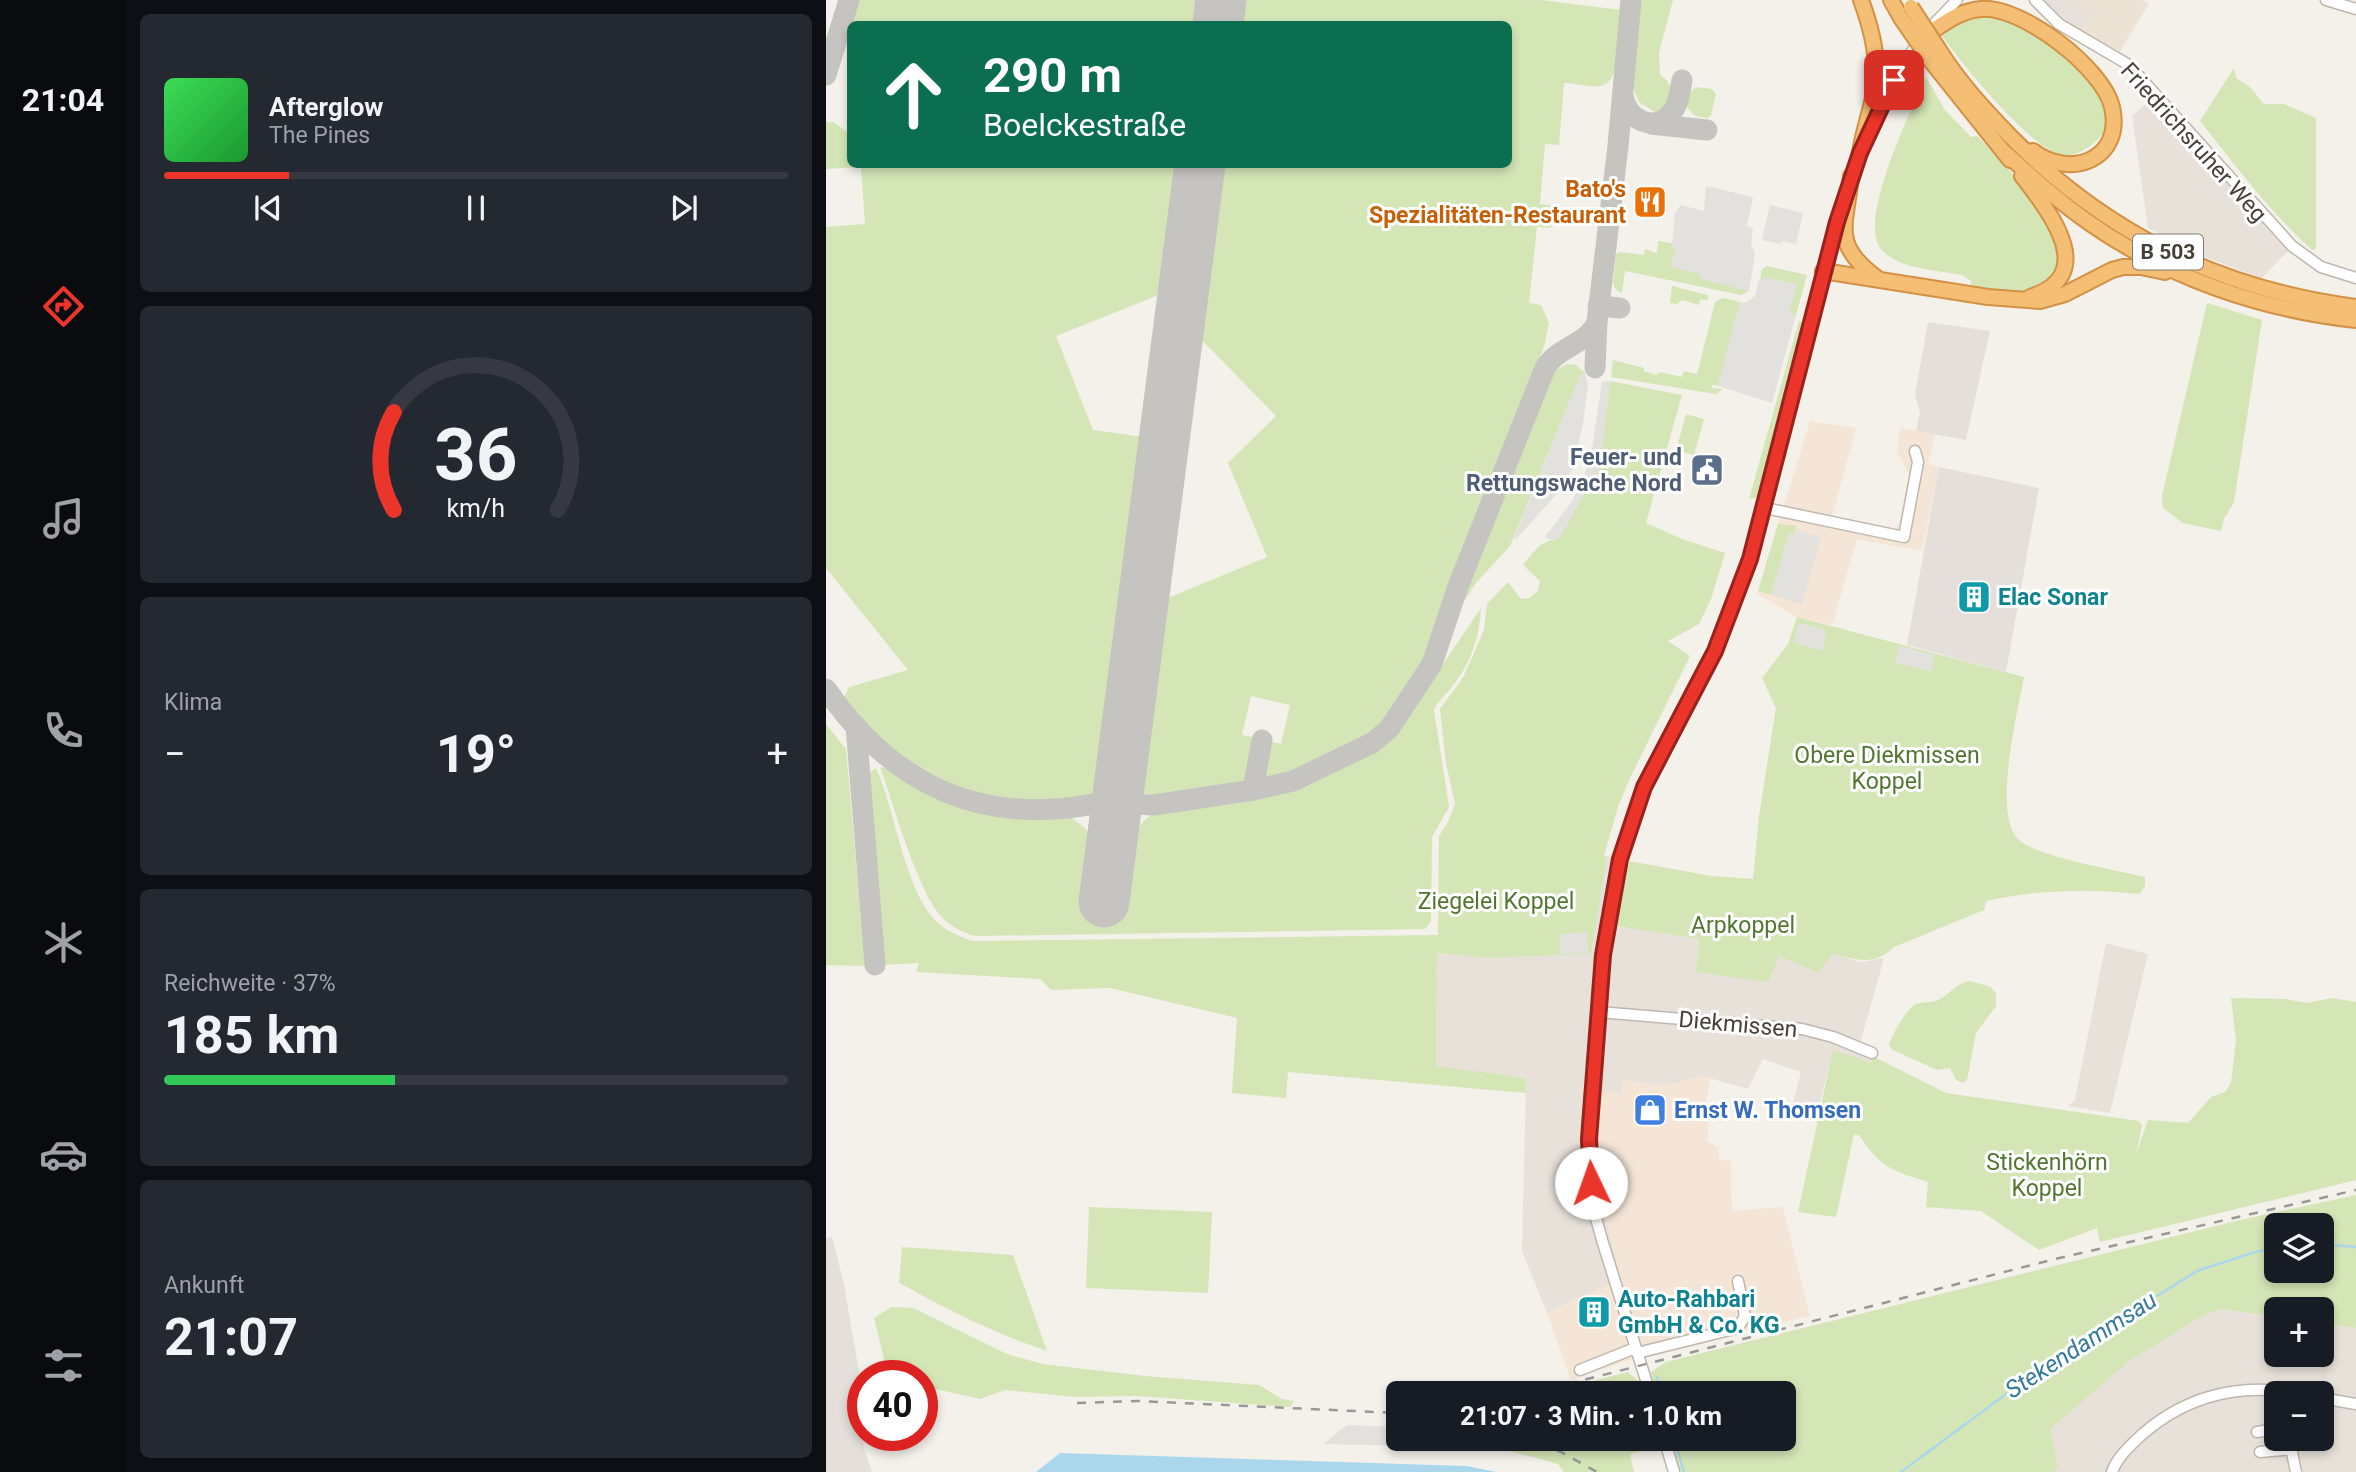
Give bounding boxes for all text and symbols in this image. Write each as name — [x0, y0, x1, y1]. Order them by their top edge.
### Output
text: 290 m — [983, 47, 1122, 104]
icon: ahead — [868, 49, 959, 140]
pin — [1864, 50, 1924, 110]
street label: Friedrichsruher Weg — [2115, 57, 2272, 228]
icon: arrive — [1875, 61, 1913, 99]
text: 21:04 — [22, 81, 104, 119]
text: Afterglow — [269, 92, 383, 122]
text: Boelckestraße — [983, 106, 1186, 144]
text: The Pines — [269, 122, 370, 149]
place label: Bato's Spezialitäten-Restaurant — [1369, 176, 1626, 229]
restaurant icon: Bato's Spezialitäten-Restaurant — [1631, 183, 1669, 221]
icon: previous — [249, 189, 287, 227]
icon: pause — [457, 189, 495, 227]
icon: next — [665, 189, 703, 227]
road number: B 503 — [2133, 234, 2203, 270]
icon: directions — [39, 282, 88, 331]
text: 36 — [434, 413, 518, 499]
place label: Feuer- und Rettungswache Nord — [1466, 444, 1682, 497]
public building icon: Feuer- und Rettungswache Nord — [1688, 451, 1726, 489]
icon: music — [39, 494, 88, 543]
text: km/h — [447, 494, 505, 523]
building icon: Elac Sonar — [1955, 578, 1993, 616]
place label: Elac Sonar — [1998, 584, 2108, 611]
text: Klima — [164, 689, 222, 716]
icon: phone — [39, 706, 88, 755]
text: 19° — [436, 724, 516, 785]
text: − — [164, 732, 186, 776]
text: + — [766, 732, 788, 776]
park label: Obere Diekmissen Koppel — [1794, 742, 1980, 795]
park label: Ziegelei Koppel — [1418, 888, 1574, 915]
park label: Arpkoppel — [1691, 912, 1795, 939]
icon: climate — [39, 918, 88, 967]
text: Reichweite · 37% — [164, 970, 336, 997]
text: 185 km — [164, 1005, 339, 1066]
street label: Diekmissen — [1678, 1006, 1798, 1043]
shop icon: Ernst W. Thomsen — [1631, 1091, 1669, 1129]
place label: Ernst W. Thomsen — [1674, 1097, 1861, 1124]
icon: car — [39, 1130, 88, 1179]
position arrow — [1554, 1146, 1628, 1220]
park label: Stickenhörn Koppel — [1986, 1149, 2108, 1202]
map controls — [2264, 1213, 2334, 1451]
button: layers — [2264, 1213, 2334, 1283]
text: Ankunft — [164, 1272, 244, 1299]
place label: Auto-Rahbari GmbH & Co. KG — [1618, 1286, 1780, 1339]
water label: Stekendammsau — [2000, 1286, 2162, 1404]
building icon: Auto-Rahbari GmbH & Co. KG — [1575, 1293, 1613, 1331]
button: + — [2264, 1297, 2334, 1367]
text: 21:07 — [164, 1307, 298, 1368]
icon: filters — [39, 1341, 88, 1390]
speed limit sign: 40 — [847, 1360, 938, 1451]
button: − — [2264, 1381, 2334, 1451]
text: 21:07 · 3 Min. · 1.0 km — [1460, 1401, 1722, 1431]

